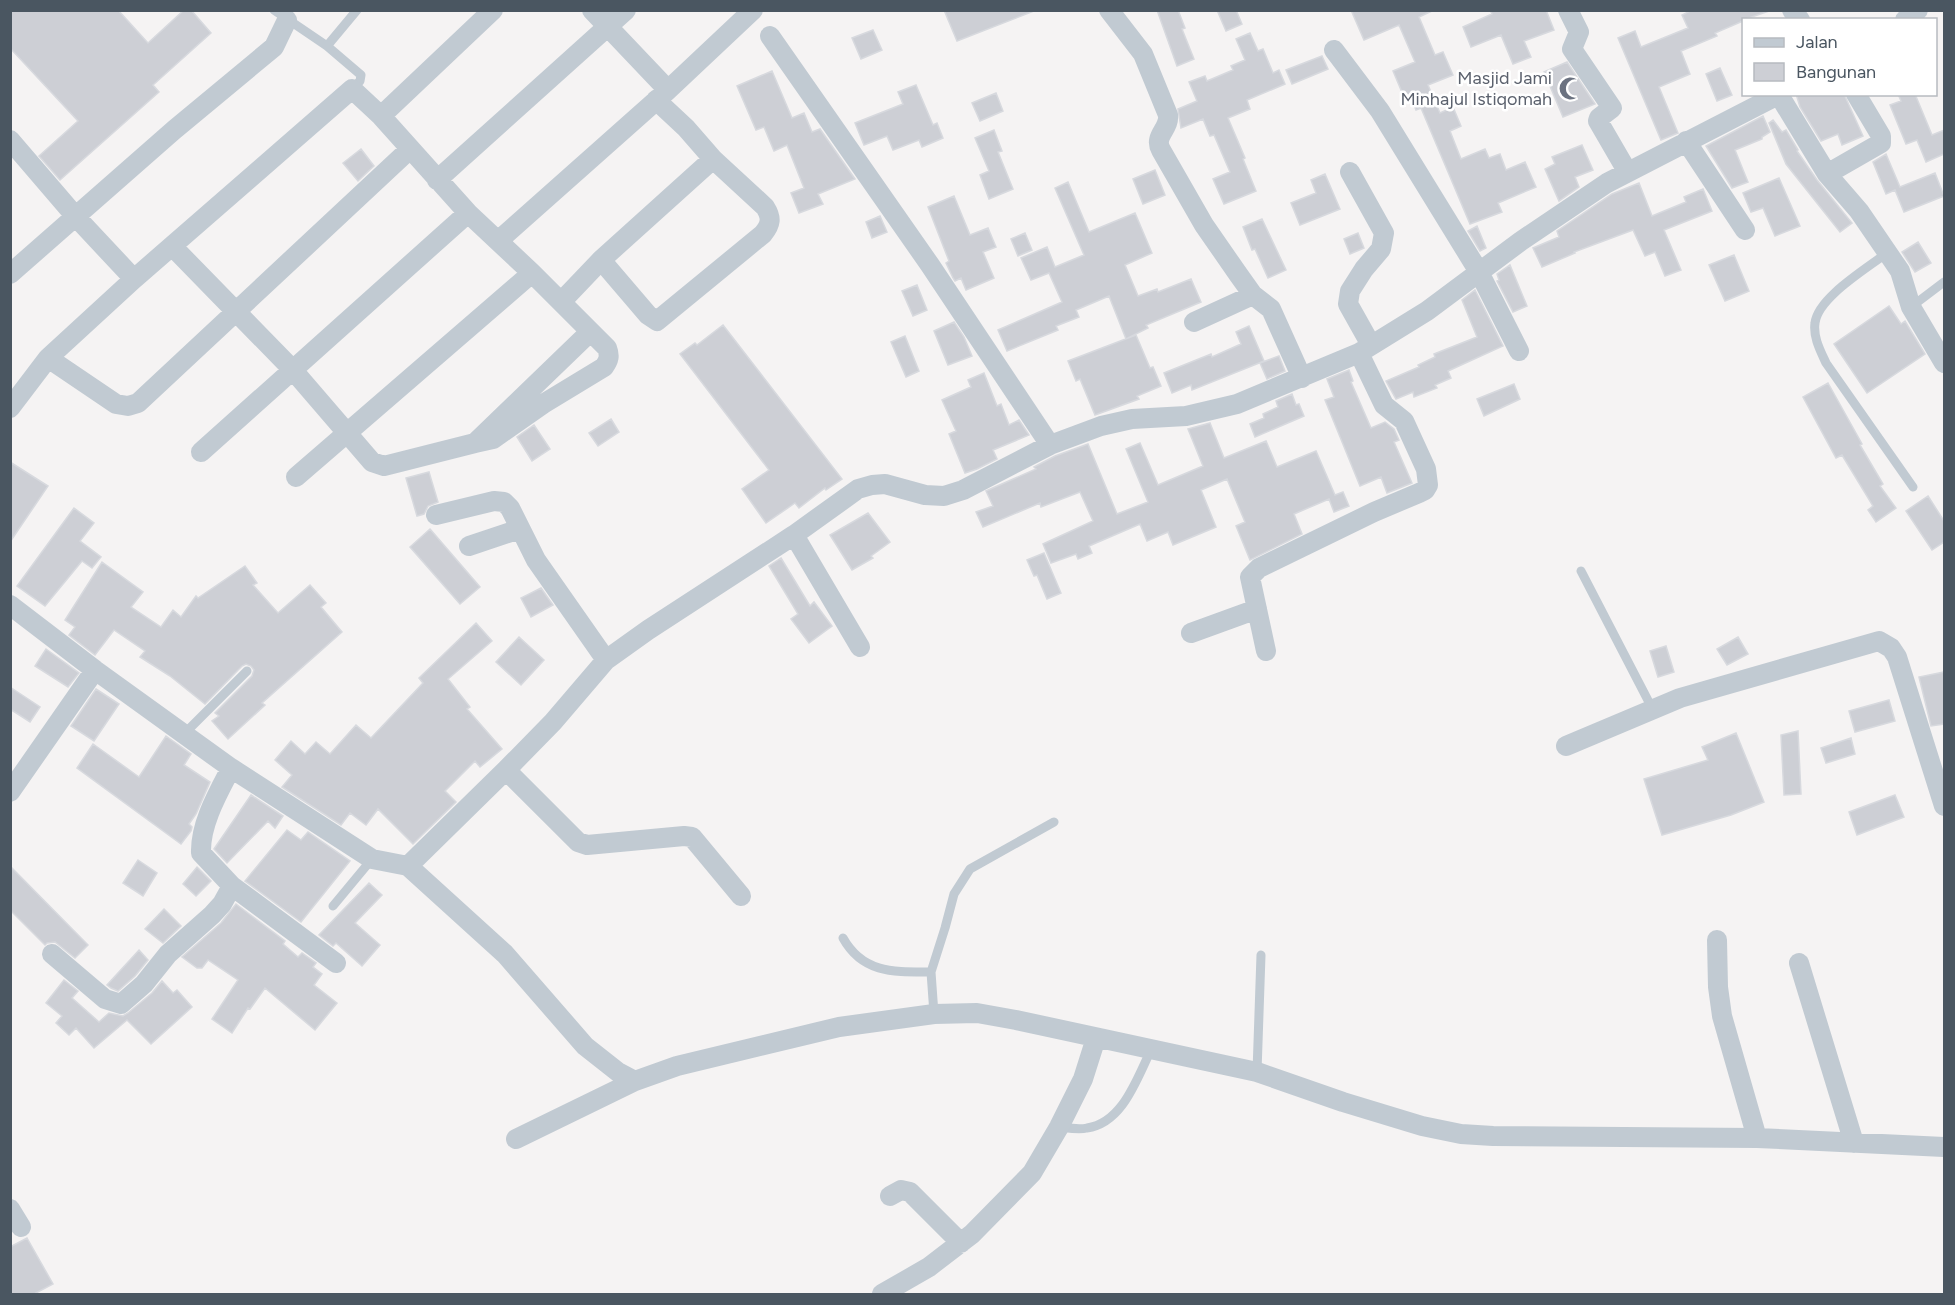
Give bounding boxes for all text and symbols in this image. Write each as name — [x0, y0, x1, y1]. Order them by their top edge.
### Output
legend — [1742, 18, 1937, 96]
text: Jalan — [1796, 31, 1838, 53]
text: Bangunan — [1796, 61, 1876, 83]
place label: Masjid Jami Minhajul Istiqomah — [1400, 67, 1552, 110]
mosque icon: Masjid Jami Minhajul Istiqomah — [1557, 75, 1583, 101]

